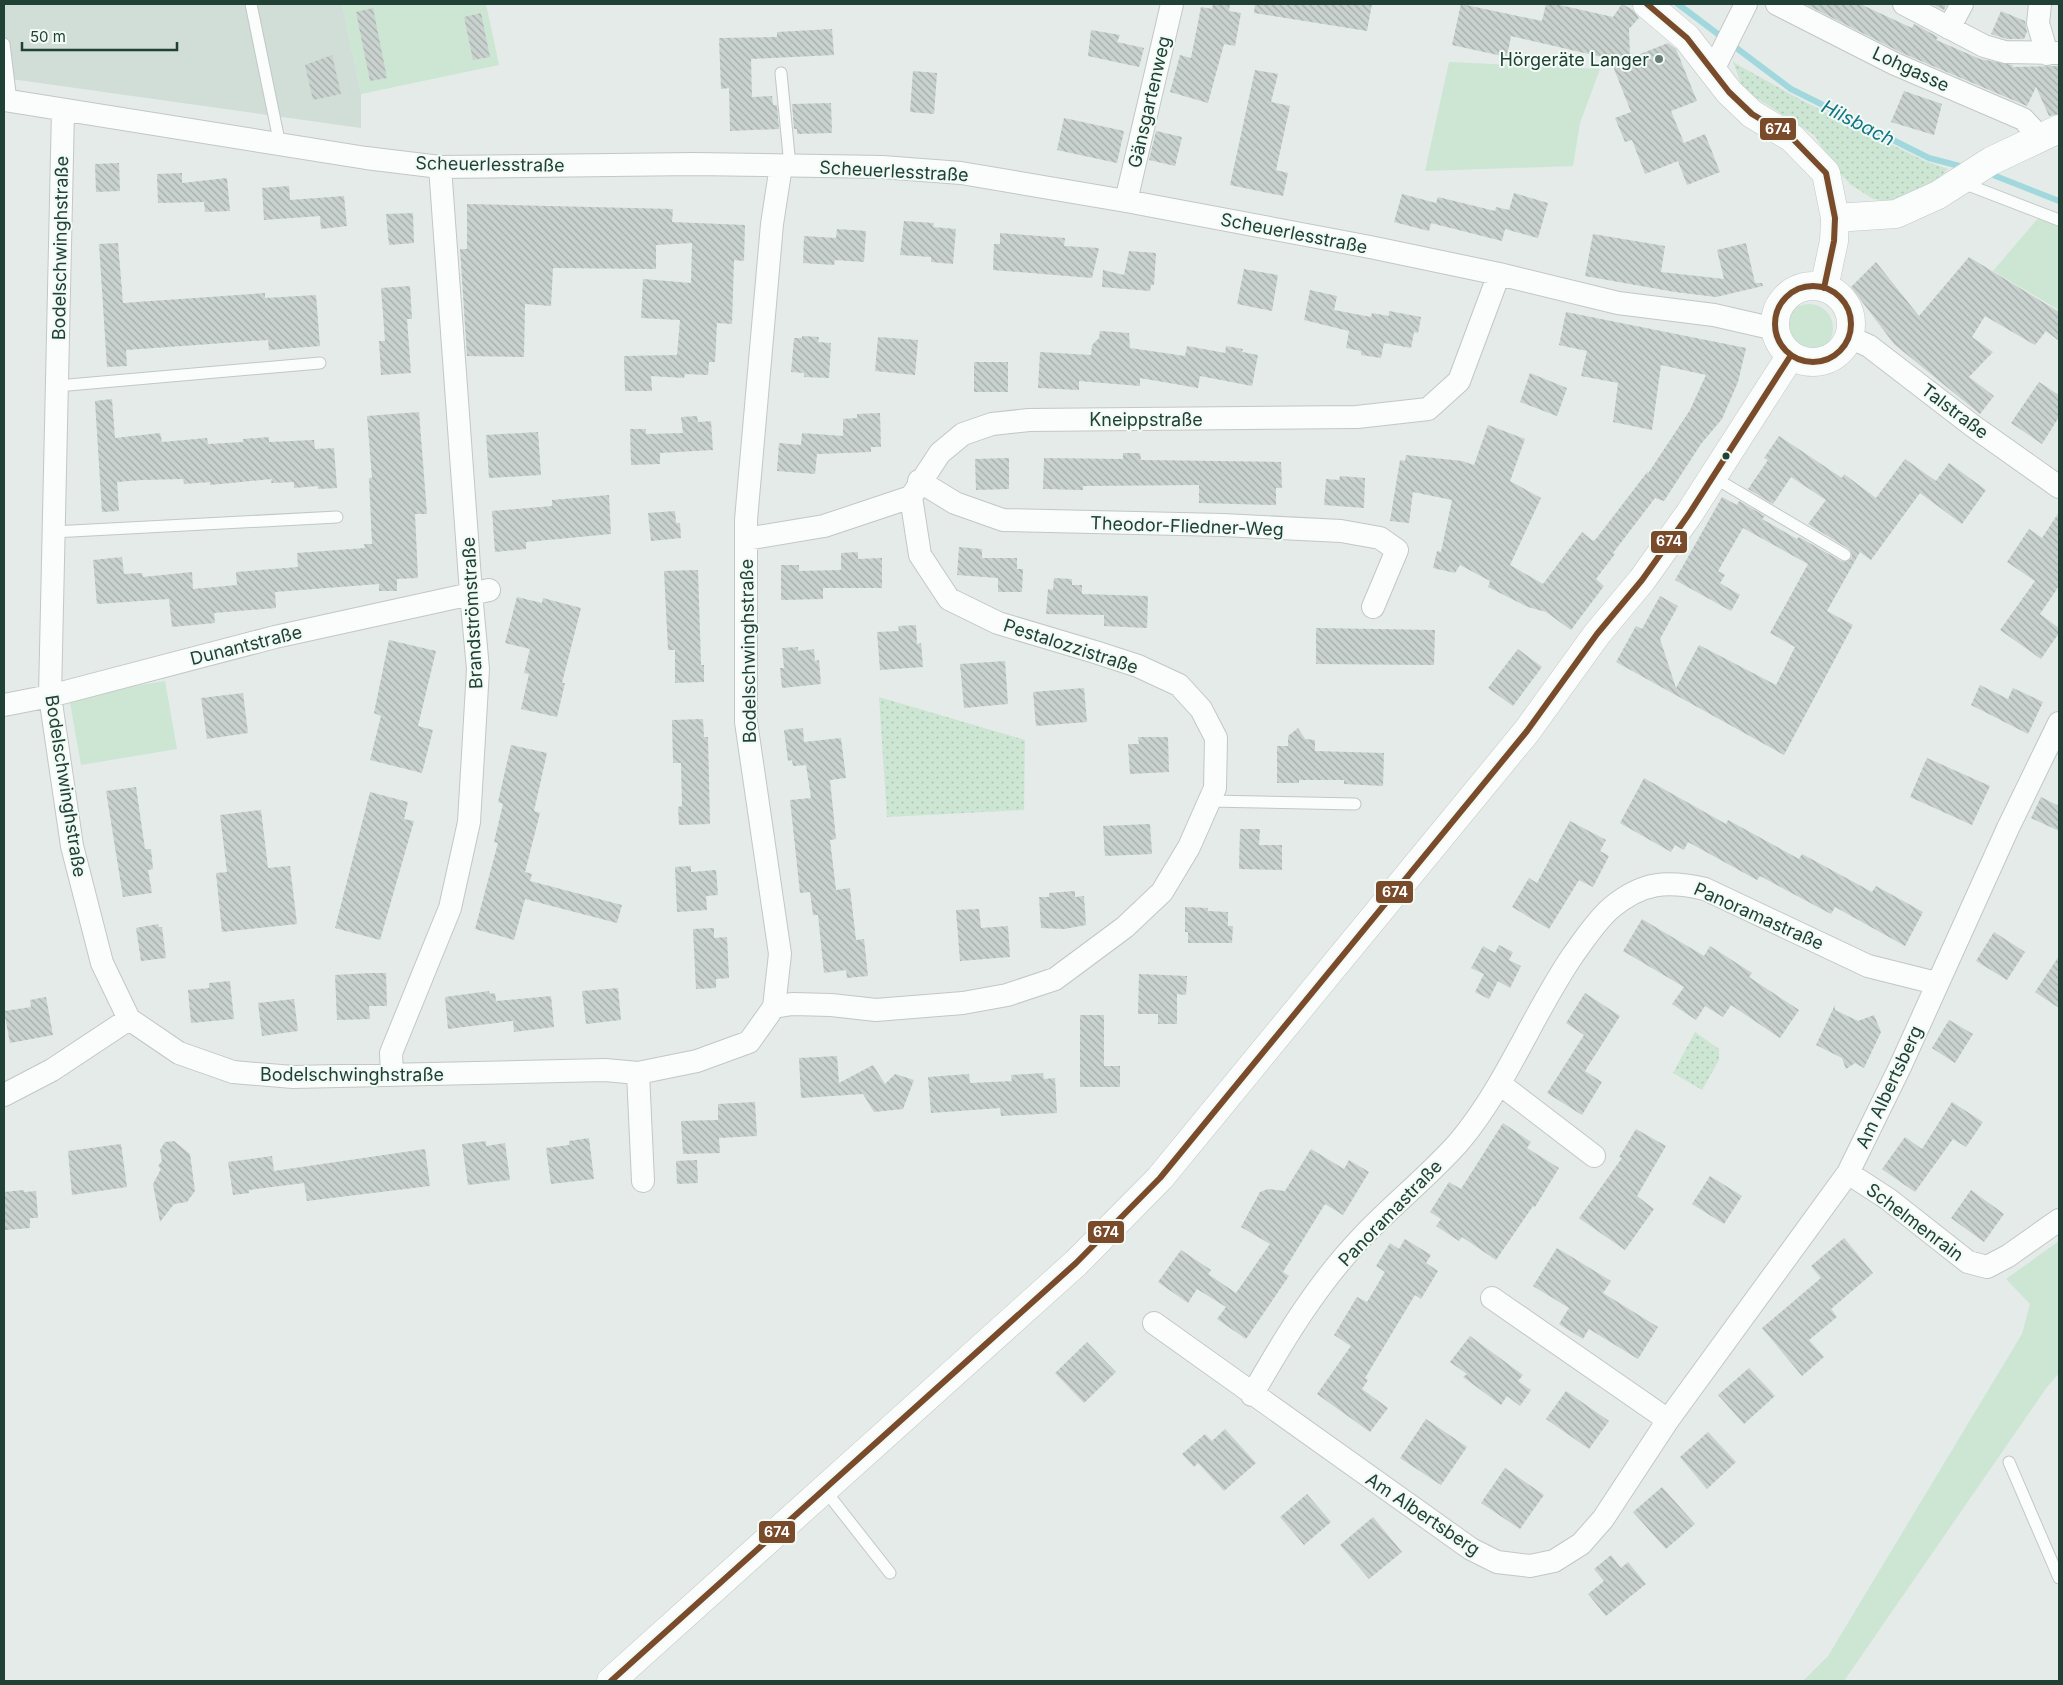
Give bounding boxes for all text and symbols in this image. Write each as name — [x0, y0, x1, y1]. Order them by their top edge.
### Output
scale bar — [22, 20, 178, 52]
text: 50 m — [30, 27, 66, 46]
street label: Gänsgartenweg — [1124, 34, 1174, 170]
street label: Lohgasse — [1869, 42, 1953, 96]
place label: Hörgeräte Langer — [1499, 49, 1649, 70]
marker: Hörgeräte Langer — [1653, 53, 1665, 65]
water label: Hilsbach — [1818, 95, 1898, 151]
line badge: 674 — [1759, 117, 1797, 141]
text: 674 — [1765, 120, 1791, 137]
street label: Scheuerlesstraße — [415, 152, 565, 176]
street label: Bodelschwinghstraße — [48, 156, 72, 340]
street label: Scheuerlesstraße — [819, 157, 969, 185]
street label: Scheuerlesstraße — [1219, 208, 1369, 258]
street label: Talstraße — [1917, 379, 1993, 443]
street label: Kneippstraße — [1089, 409, 1203, 430]
unlabelled marker — [1721, 451, 1731, 461]
street label: Theodor-Fliedner-Weg — [1090, 512, 1284, 540]
line badge: 674 — [1650, 530, 1688, 554]
text: 674 — [1656, 532, 1682, 549]
street label: Brandströmstraße — [458, 536, 486, 690]
street label: Bodelschwinghstraße — [736, 559, 760, 743]
street label: Pestalozzistraße — [1001, 614, 1141, 678]
street label: Dunantstraße — [188, 621, 304, 669]
street label: Bodelschwinghstraße — [41, 693, 91, 879]
street label: Panoramastraße — [1691, 878, 1827, 954]
line badge: 674 — [1375, 880, 1414, 904]
text: 674 — [1382, 883, 1408, 900]
street label: Am Albertsberg — [1851, 1022, 1927, 1152]
street label: Bodelschwinghstraße — [260, 1064, 444, 1085]
street label: Panoramastraße — [1334, 1155, 1446, 1271]
street label: Schelmenrain — [1862, 1179, 1968, 1265]
line badge: 674 — [1087, 1220, 1125, 1244]
text: 674 — [1093, 1223, 1119, 1240]
street label: Am Albertsberg — [1362, 1468, 1484, 1560]
line badge: 674 — [758, 1520, 796, 1544]
text: 674 — [764, 1523, 790, 1540]

